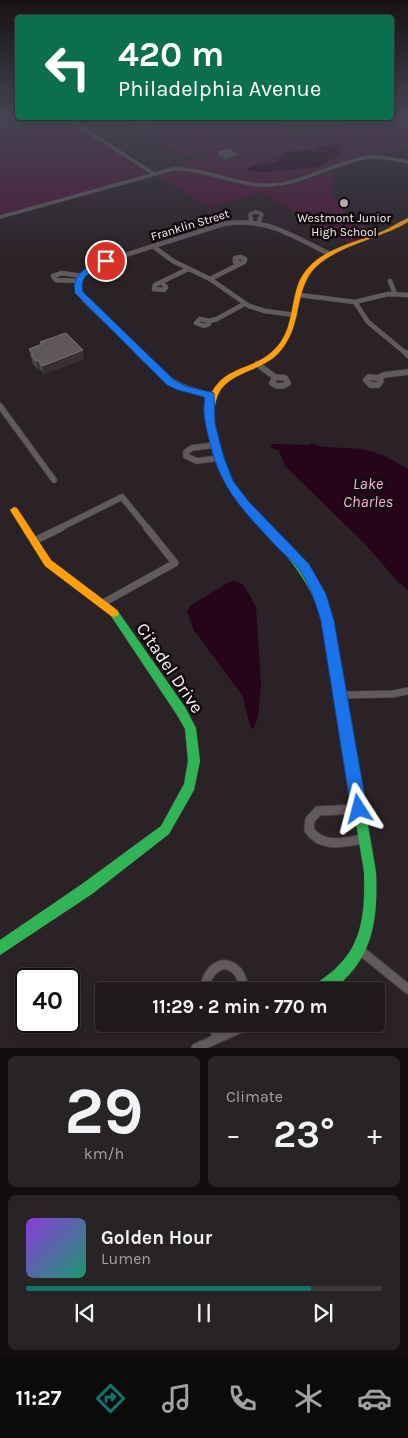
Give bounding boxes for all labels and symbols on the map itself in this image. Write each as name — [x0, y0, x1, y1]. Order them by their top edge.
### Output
marker: Westmont Junior High School — [338, 197, 350, 209]
street label: Franklin Street — [149, 206, 231, 244]
place label: Westmont Junior High School — [297, 211, 391, 239]
pin — [85, 240, 127, 282]
water label: Lake Charles — [343, 474, 393, 511]
street label: Citadel Drive — [132, 619, 208, 717]
position arrow — [332, 782, 384, 834]
speed limit sign: 40 — [15, 968, 80, 1033]

